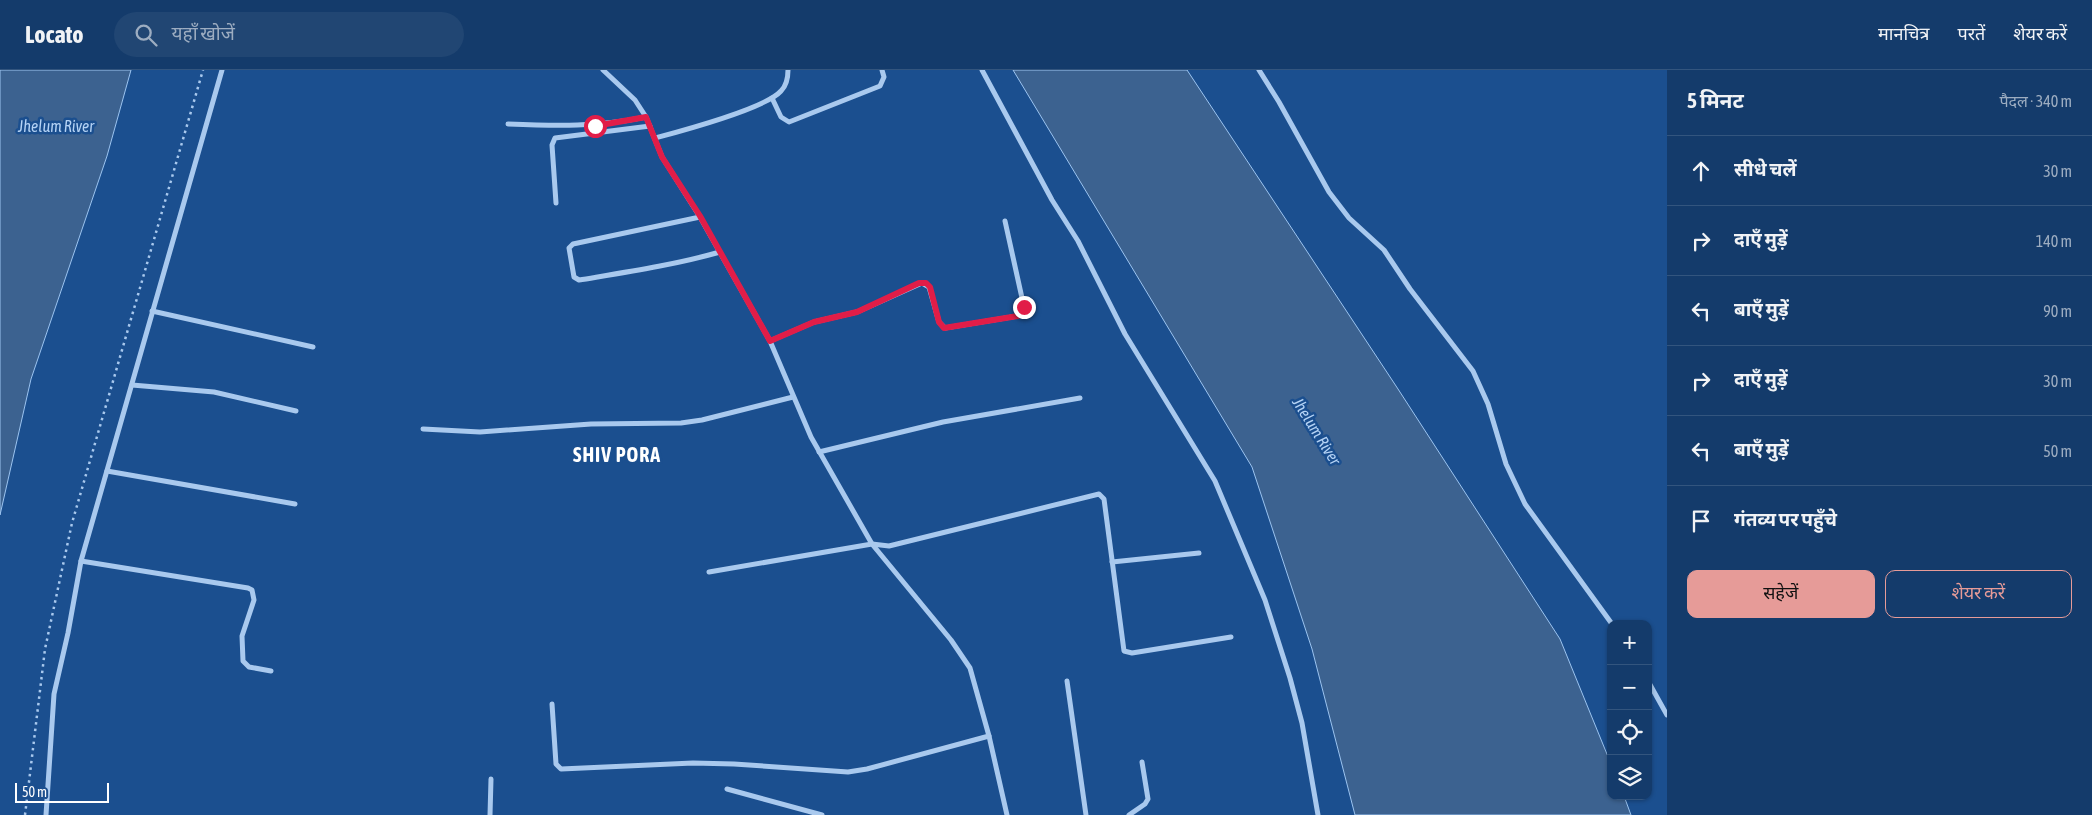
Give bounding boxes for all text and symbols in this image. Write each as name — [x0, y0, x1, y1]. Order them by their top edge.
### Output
search box — [114, 12, 464, 57]
text: Locato — [25, 21, 84, 48]
icon: search — [132, 21, 160, 49]
text: यहाँ खोजें — [172, 22, 235, 44]
text: मानचित्र — [1878, 23, 1929, 44]
text: परतें — [1957, 23, 1985, 44]
text: शेयर करें — [2013, 23, 2067, 44]
text: 5 मिनट — [1687, 88, 1744, 112]
text: पैदल · 340 m — [1999, 92, 2072, 110]
route start — [584, 115, 607, 138]
water label: Jhelum River — [17, 117, 95, 135]
icon: ahead — [1687, 157, 1715, 185]
text: सीधे चलें — [1734, 158, 1797, 180]
text: 30 m — [2043, 162, 2072, 180]
icon: right — [1687, 227, 1715, 255]
text: दाएँ मुड़ें — [1734, 228, 1788, 250]
text: 140 m — [2036, 232, 2072, 250]
route end — [1013, 296, 1036, 319]
icon: left — [1687, 297, 1715, 325]
text: बाएँ मुड़ें — [1734, 298, 1789, 320]
text: 90 m — [2043, 302, 2072, 320]
icon: right — [1687, 367, 1715, 395]
text: दाएँ मुड़ें — [1734, 368, 1788, 390]
text: 30 m — [2043, 372, 2072, 390]
water label: Jhelum River — [1289, 393, 1345, 469]
icon: left — [1687, 437, 1715, 465]
text: बाएँ मुड़ें — [1734, 438, 1789, 460]
text: 50 m — [2043, 442, 2072, 460]
district label: SHIV PORA — [573, 443, 661, 466]
icon: arrive — [1687, 507, 1715, 535]
text: गंतव्य पर पहुँचे — [1734, 508, 1837, 530]
button: सहेजें — [1687, 570, 1875, 618]
button: शेयर करें — [1885, 570, 2072, 618]
map controls — [1607, 620, 1652, 800]
button: + — [1607, 620, 1652, 665]
button: − — [1607, 665, 1652, 710]
button: locate — [1607, 710, 1652, 755]
button: layers — [1607, 755, 1652, 800]
scale bar — [15, 780, 109, 803]
text: 50 m — [22, 784, 47, 800]

